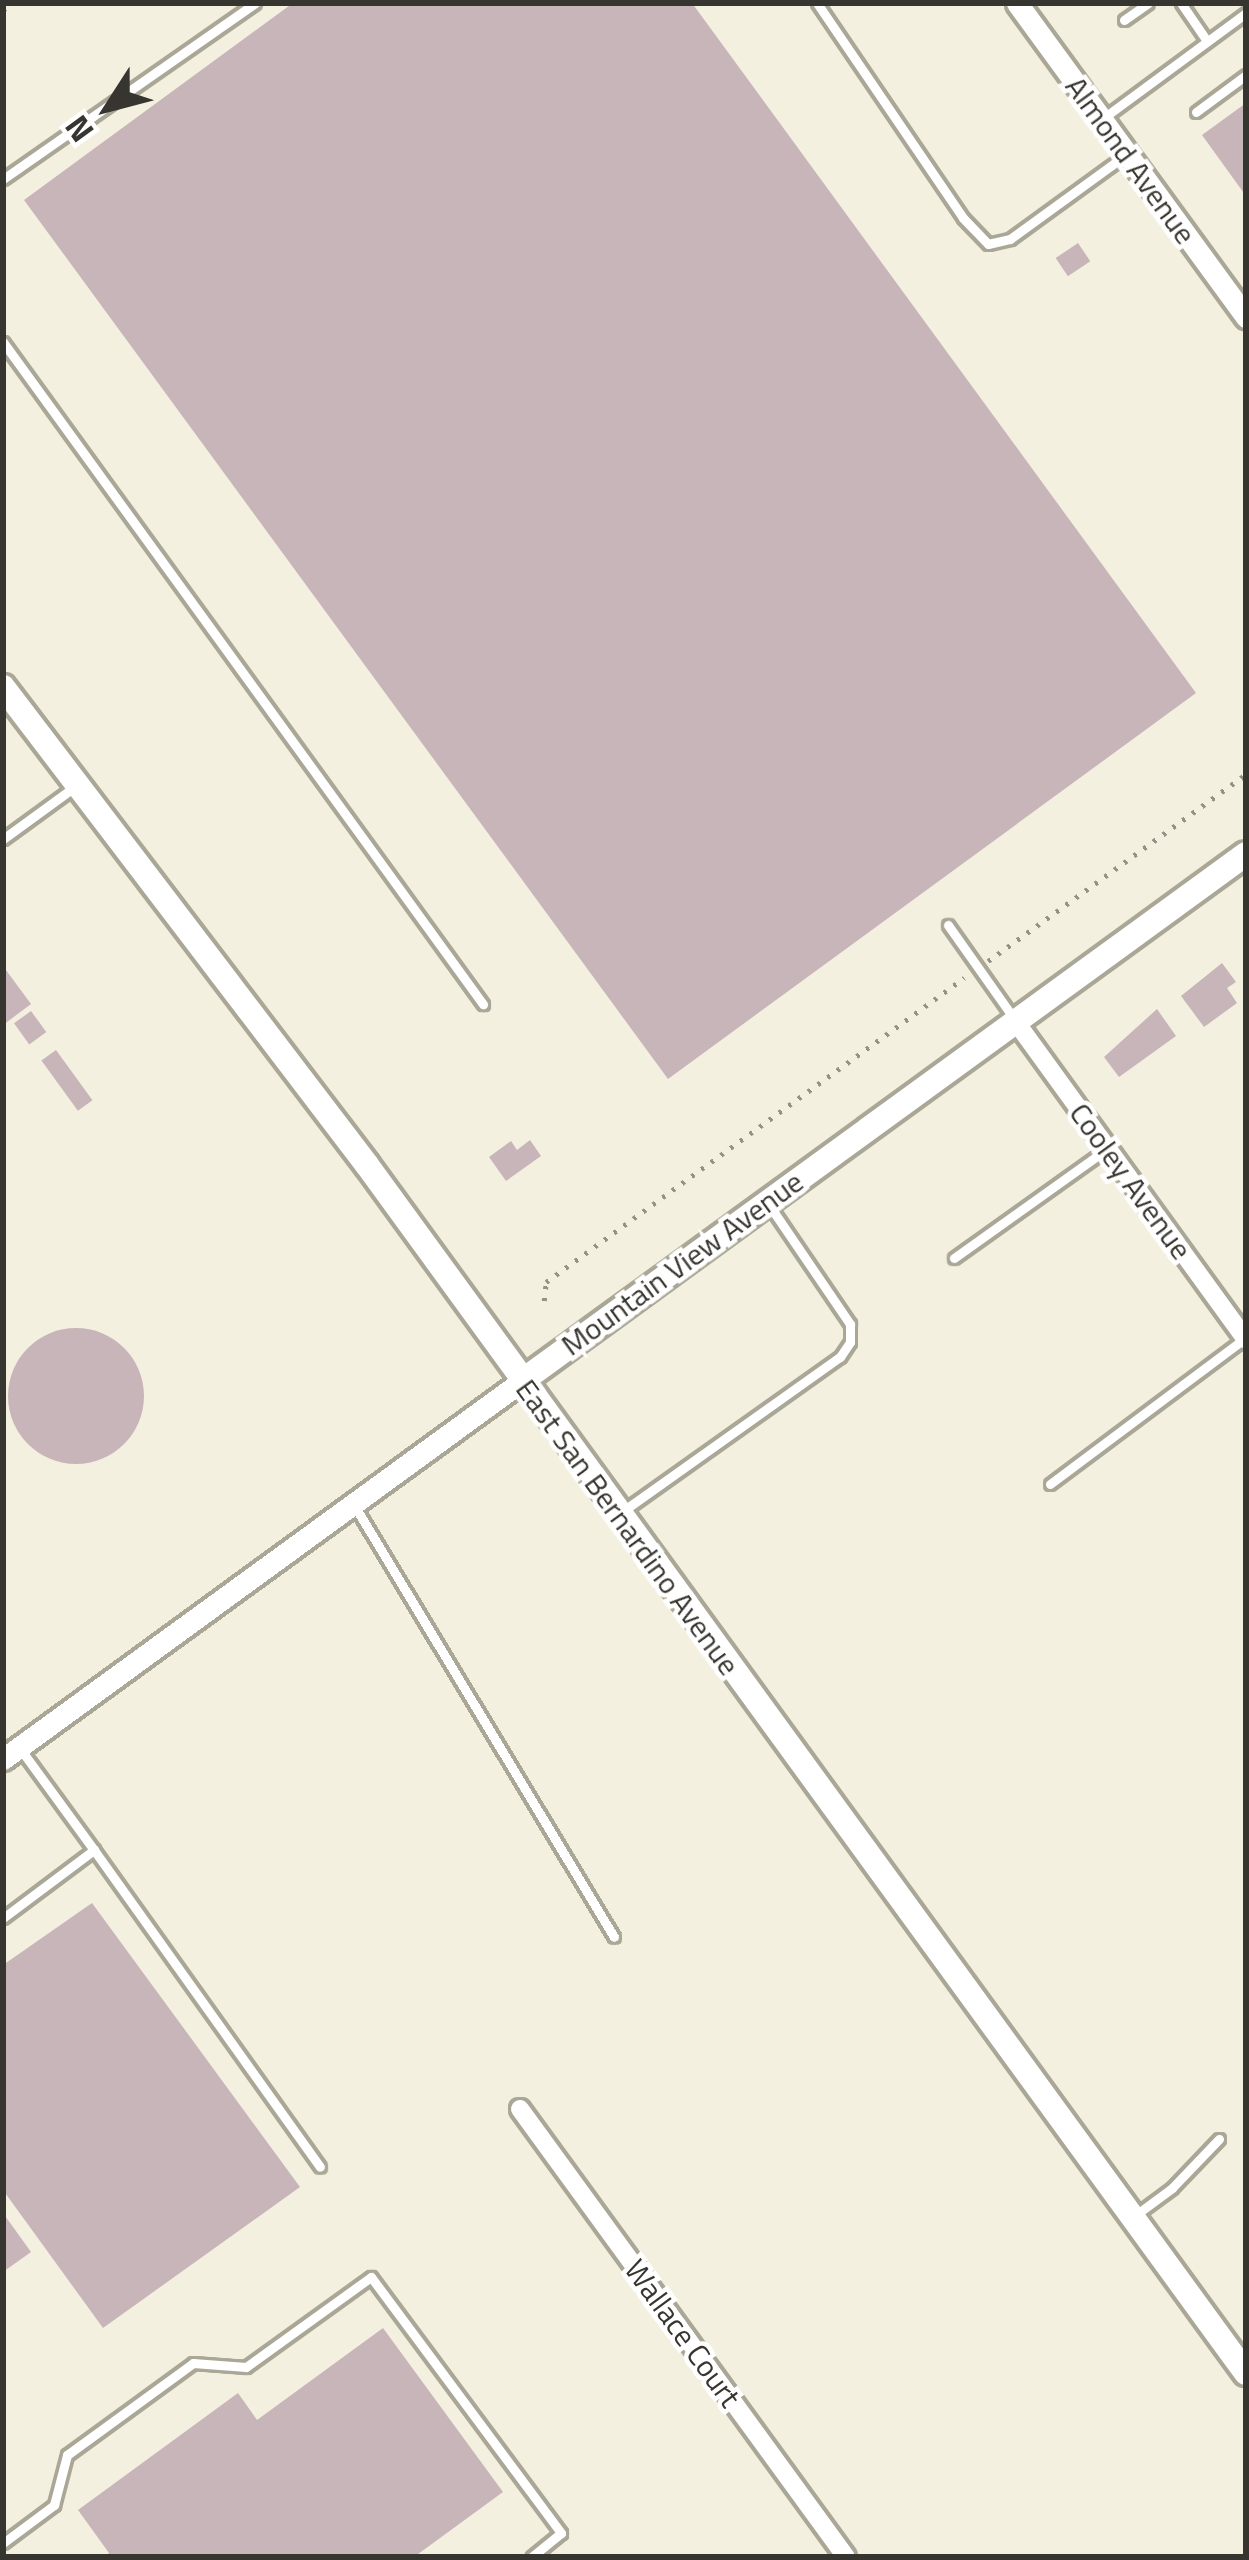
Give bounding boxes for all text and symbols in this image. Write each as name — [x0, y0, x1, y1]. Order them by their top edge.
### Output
north arrow — [48, 48, 168, 168]
street label: Almond Avenue — [1058, 69, 1204, 251]
text: N — [52, 105, 106, 153]
street label: Cooley Avenue — [1062, 1096, 1200, 1266]
street label: Mountain View Avenue — [554, 1163, 810, 1363]
street label: East San Bernardino Avenue — [509, 1372, 747, 1682]
street label: Wallace Court — [617, 2252, 749, 2414]

